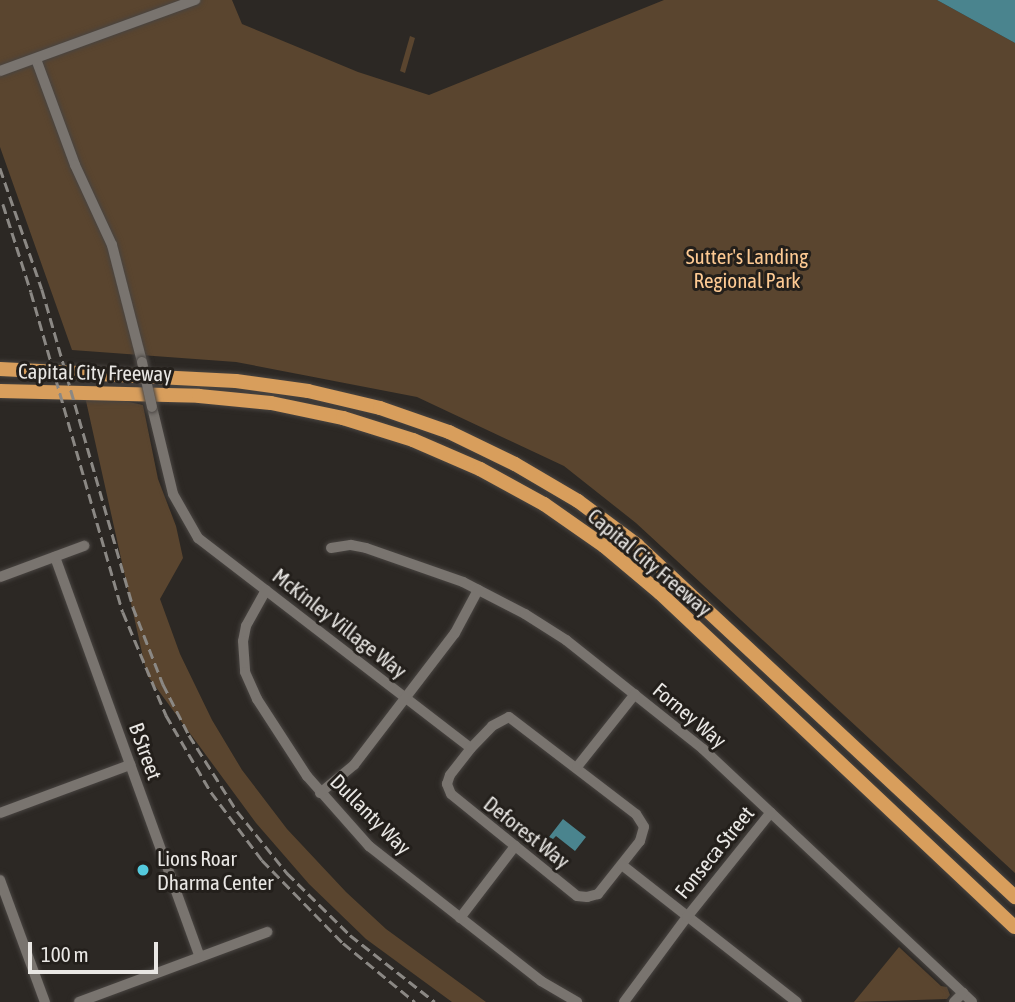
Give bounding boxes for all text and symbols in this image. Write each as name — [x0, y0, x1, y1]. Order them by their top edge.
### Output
park label: Sutter's Landing Regional Park — [686, 243, 808, 293]
street label: Capital City Freeway — [18, 358, 172, 386]
street label: Capital City Freeway — [583, 503, 717, 621]
street label: McKinley Village Way — [268, 563, 412, 683]
street label: Forney Way — [648, 677, 732, 753]
street label: B Street — [124, 719, 168, 783]
street label: Dullanty Way — [325, 768, 417, 860]
street label: Deforest Way — [479, 791, 575, 873]
street label: Fonseca Street — [669, 801, 759, 903]
place label: Lions Roar Dharma Center — [157, 845, 273, 895]
marker: Lions Roar Dharma Center — [135, 862, 151, 878]
scale bar — [32, 928, 161, 972]
text: 100 m — [41, 942, 89, 966]

